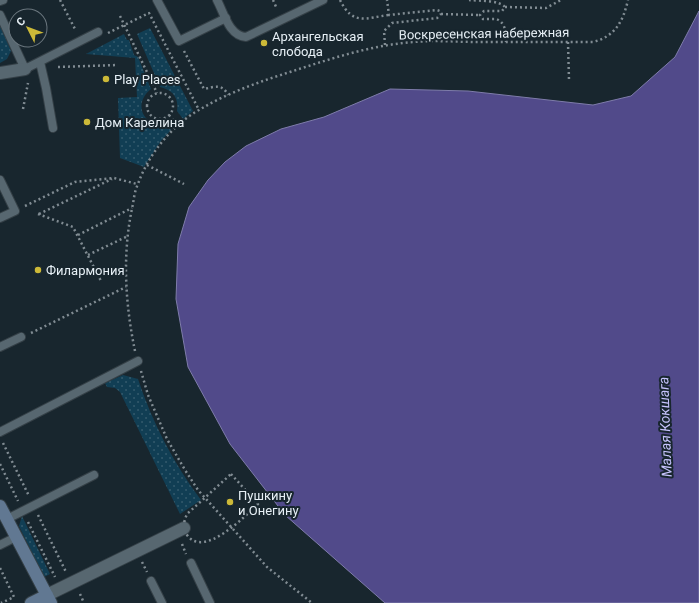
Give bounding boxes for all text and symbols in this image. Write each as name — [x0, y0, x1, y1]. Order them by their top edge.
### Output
north arrow — [8, 8, 48, 48]
text: С — [14, 15, 28, 29]
street label: Воскресенская набережная — [399, 25, 569, 42]
place label: Архангельская слобода — [272, 29, 364, 59]
marker: Архангельская слобода — [259, 38, 269, 48]
place label: Play Places — [114, 72, 181, 87]
marker: Play Places — [101, 74, 111, 84]
place label: Дом Карелина — [95, 115, 184, 130]
marker: Дом Карелина — [82, 117, 92, 127]
place label: Филармония — [46, 263, 125, 278]
marker: Филармония — [33, 265, 43, 275]
water label: Малая Кокшага — [655, 377, 675, 477]
place label: Пушкину и Онегину — [238, 488, 299, 518]
marker: Пушкину и Онегину — [225, 497, 235, 507]

